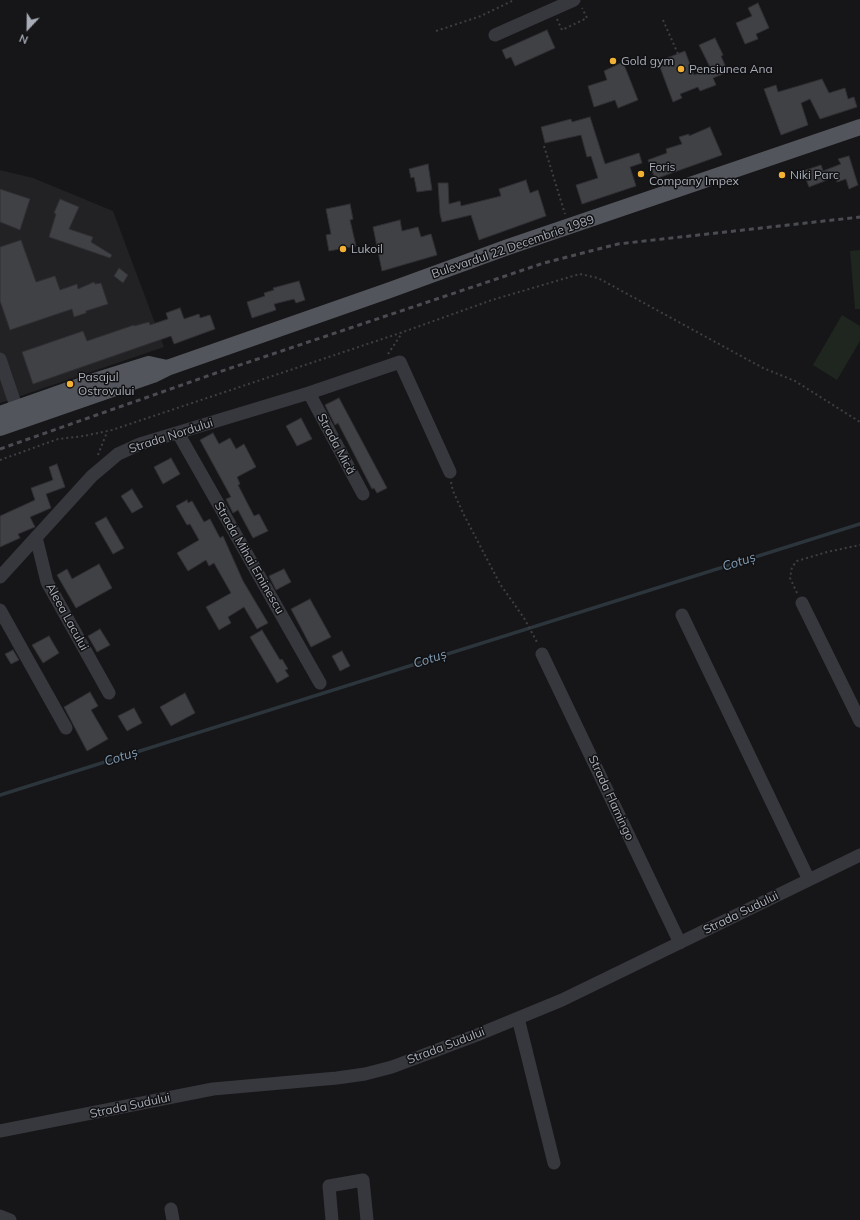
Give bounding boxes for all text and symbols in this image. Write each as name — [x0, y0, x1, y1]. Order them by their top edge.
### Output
north arrow — [8, 8, 48, 48]
text: N — [17, 31, 30, 47]
place label: Gold gym — [621, 54, 674, 68]
marker: Gold gym — [608, 56, 618, 66]
place label: Pensiunea Ana — [689, 62, 773, 76]
marker: Pensiunea Ana — [676, 64, 686, 74]
place label: Foris Company Impex — [649, 160, 739, 188]
place label: Niki Parc — [790, 168, 839, 182]
marker: Foris Company Impex — [636, 169, 646, 179]
marker: Niki Parc — [777, 170, 787, 180]
street label: Bulevardul 22 Decembrie 1989 — [430, 212, 596, 282]
place label: Lukoil — [351, 242, 383, 256]
marker: Lukoil — [338, 244, 348, 254]
place label: Pasajul Ostrovului — [78, 370, 134, 398]
marker: Pasajul Ostrovului — [65, 379, 75, 389]
street label: Strada Mică — [314, 411, 358, 477]
street label: Strada Nordului — [127, 416, 215, 456]
street label: Strada Mihai Eminescu — [211, 499, 287, 617]
water label: Cotuș — [720, 549, 758, 575]
street label: Aleea Lacului — [43, 581, 91, 653]
water label: Cotuș — [411, 646, 449, 672]
water label: Cotuș — [102, 744, 140, 770]
street label: Strada Flamingo — [585, 753, 637, 843]
street label: Strada Sudului — [701, 889, 781, 937]
street label: Strada Sudului — [405, 1025, 487, 1067]
street label: Strada Sudului — [88, 1090, 172, 1122]

